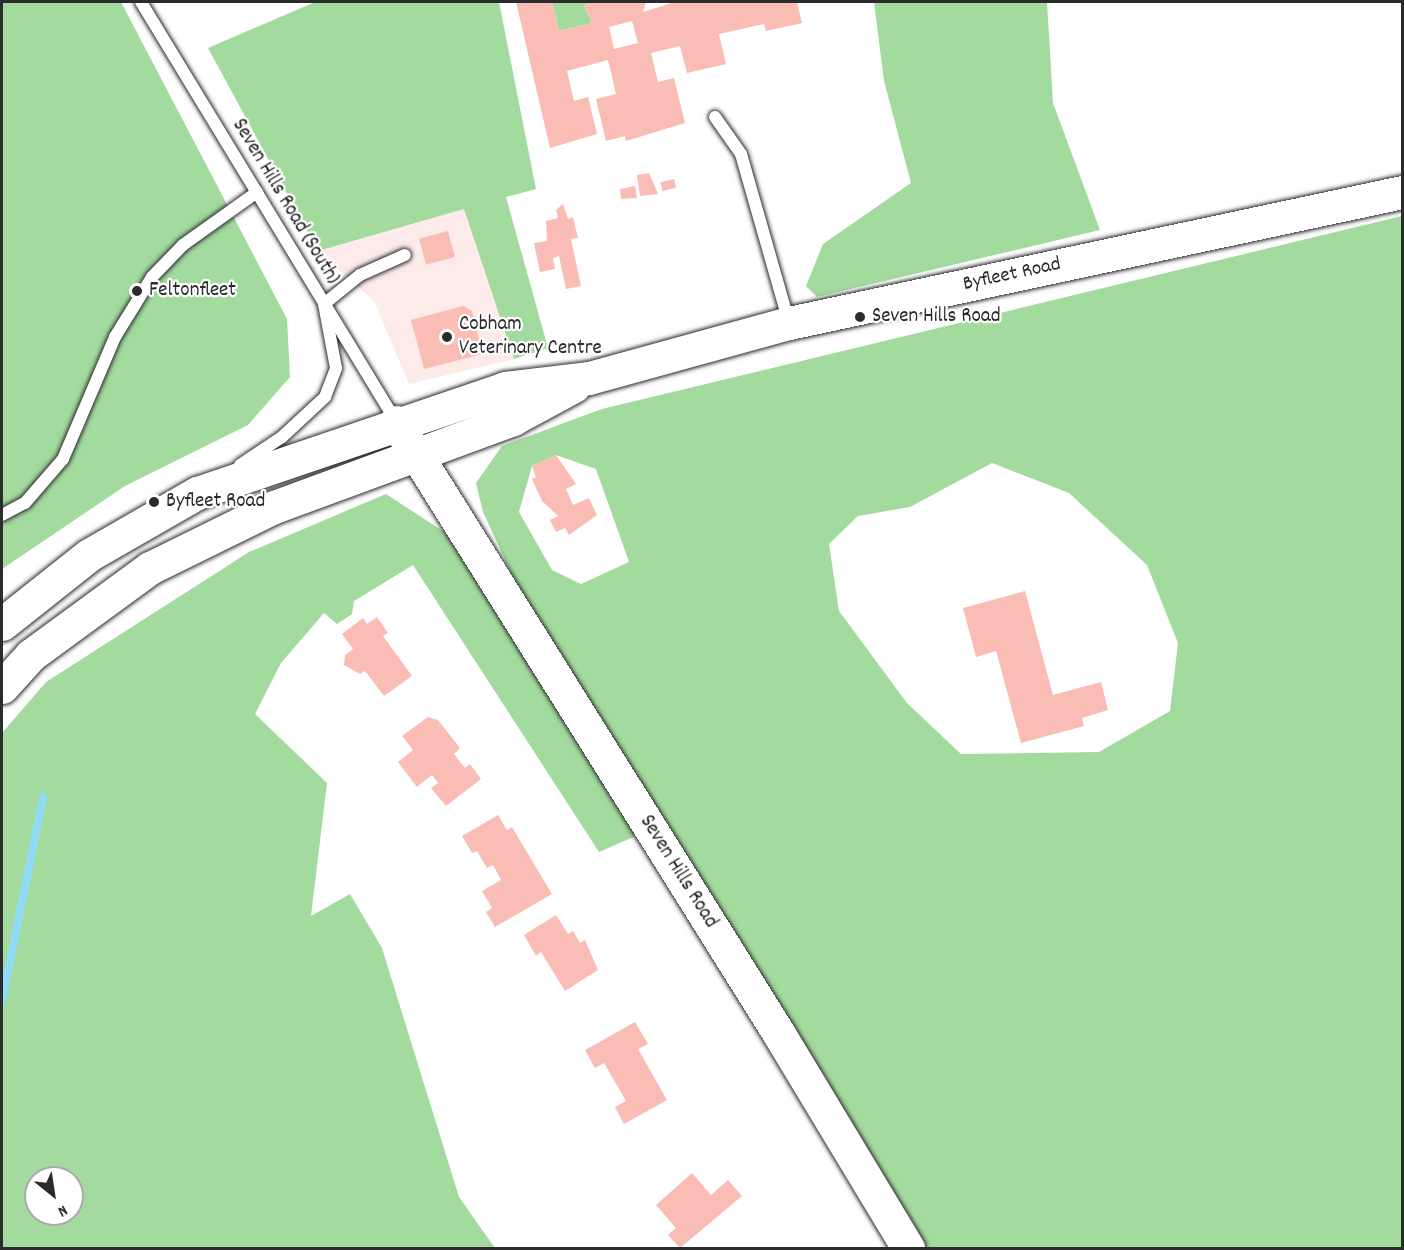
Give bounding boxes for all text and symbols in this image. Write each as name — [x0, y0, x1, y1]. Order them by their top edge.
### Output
street label: Seven Hills Road (South) — [226, 115, 344, 289]
street label: Byfleet Road — [961, 252, 1063, 298]
place label: Feltonfleet — [149, 278, 236, 304]
marker: Feltonfleet — [130, 284, 144, 298]
place label: Seven Hills Road — [872, 304, 1001, 330]
marker: Seven Hills Road — [853, 310, 867, 324]
place label: Cobham Veterinary Centre — [459, 312, 602, 362]
marker: Cobham Veterinary Centre — [440, 330, 454, 344]
place label: Byfleet Road — [166, 489, 265, 515]
marker: Byfleet Road — [147, 495, 161, 509]
street label: Seven Hills Road — [633, 811, 723, 933]
north arrow — [24, 1166, 84, 1226]
text: N — [53, 1198, 71, 1222]

